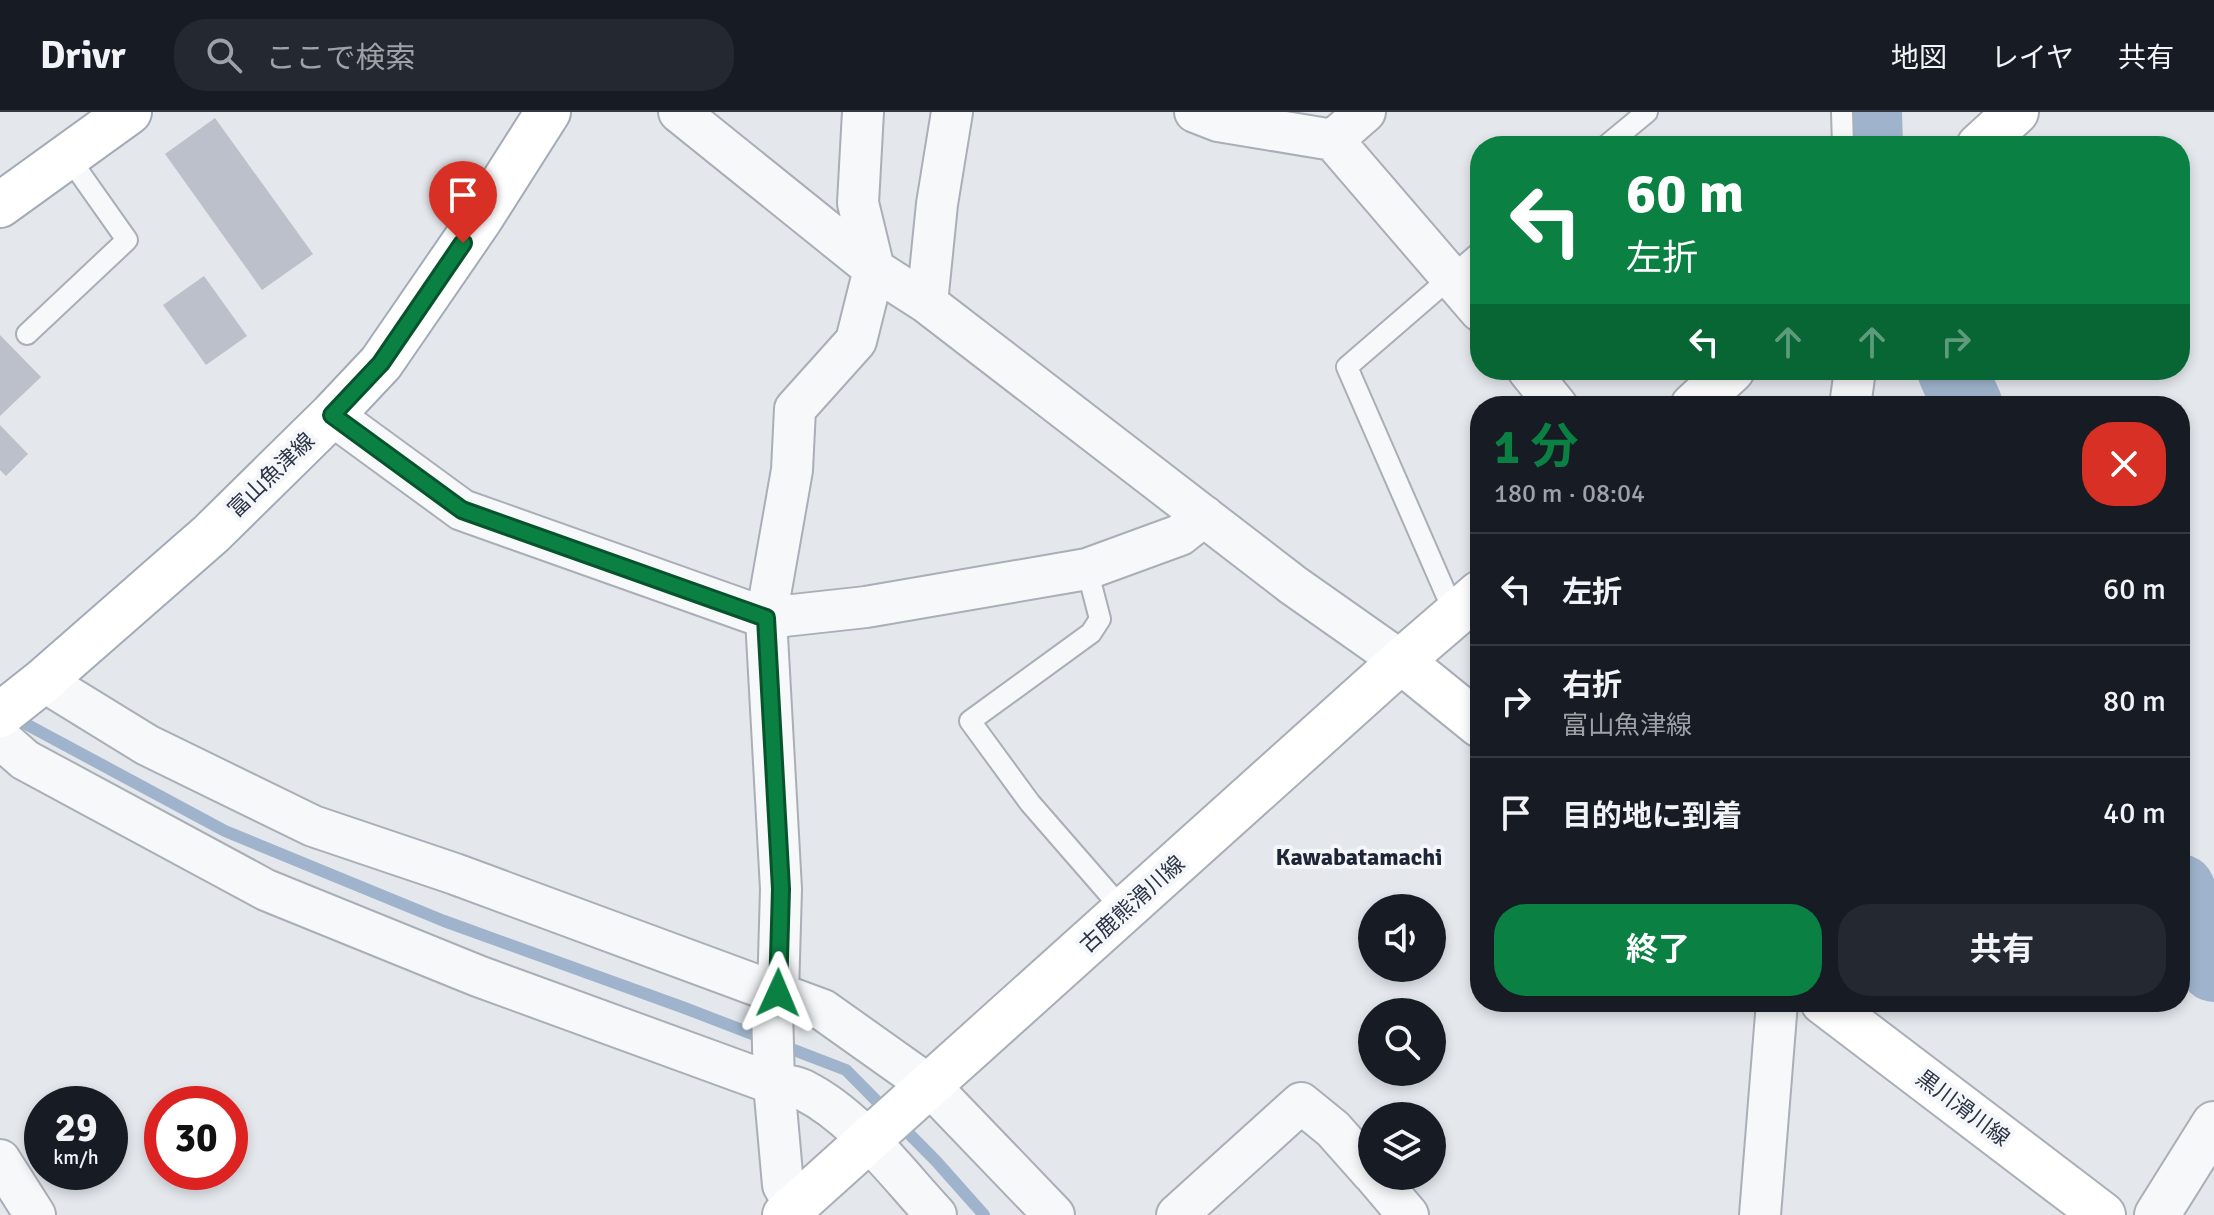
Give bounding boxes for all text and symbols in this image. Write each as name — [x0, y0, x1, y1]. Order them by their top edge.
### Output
search box — [174, 19, 734, 91]
text: Drivr — [40, 32, 126, 79]
icon: search — [202, 33, 246, 77]
text: ここで検索 — [266, 40, 416, 77]
text: 地図 — [1891, 41, 1947, 75]
text: レイヤ — [1991, 41, 2074, 75]
text: 共有 — [2118, 41, 2174, 75]
text: 60 m — [1626, 159, 1744, 228]
pin — [429, 161, 497, 243]
icon: left — [1494, 168, 1598, 272]
icon: arrive — [441, 173, 485, 217]
text: 左折 — [1626, 236, 1698, 281]
icon: left — [1682, 320, 1726, 364]
icon: ahead — [1766, 320, 1810, 364]
icon: ahead — [1850, 320, 1894, 364]
icon: right — [1934, 320, 1978, 364]
text: 1 分 — [1494, 418, 1578, 477]
button: close — [2082, 422, 2166, 506]
street label: 富山魚津線 — [222, 427, 320, 523]
text: 180 m · 08:04 — [1494, 478, 1645, 510]
icon: left — [1494, 567, 1538, 611]
text: 60 m — [2103, 571, 2166, 608]
text: 左折 — [1562, 574, 1622, 611]
text: 右折 — [1562, 667, 1622, 704]
icon: right — [1494, 679, 1538, 723]
text: 80 m — [2103, 683, 2166, 720]
text: 富山魚津線 — [1562, 710, 1692, 742]
icon: arrive — [1494, 791, 1538, 835]
text: 40 m — [2103, 795, 2166, 832]
text: 目的地に到着 — [1562, 798, 1742, 835]
district label: Kawabatamachi — [1276, 842, 1442, 872]
street label: 古鹿熊滑川線 — [1074, 850, 1190, 958]
map controls — [1358, 894, 1446, 1190]
button: sound — [1358, 894, 1446, 982]
button: 終了 — [1494, 904, 1822, 996]
button: 共有 — [1838, 904, 2166, 996]
position arrow — [736, 951, 820, 1035]
button: search — [1358, 998, 1446, 1086]
street label: 黒川滑川線 — [1911, 1064, 2015, 1152]
speed limit sign: 30 — [144, 1086, 248, 1190]
button: layers — [1358, 1102, 1446, 1190]
text: 29 — [54, 1103, 98, 1153]
text: km/h — [53, 1145, 99, 1170]

